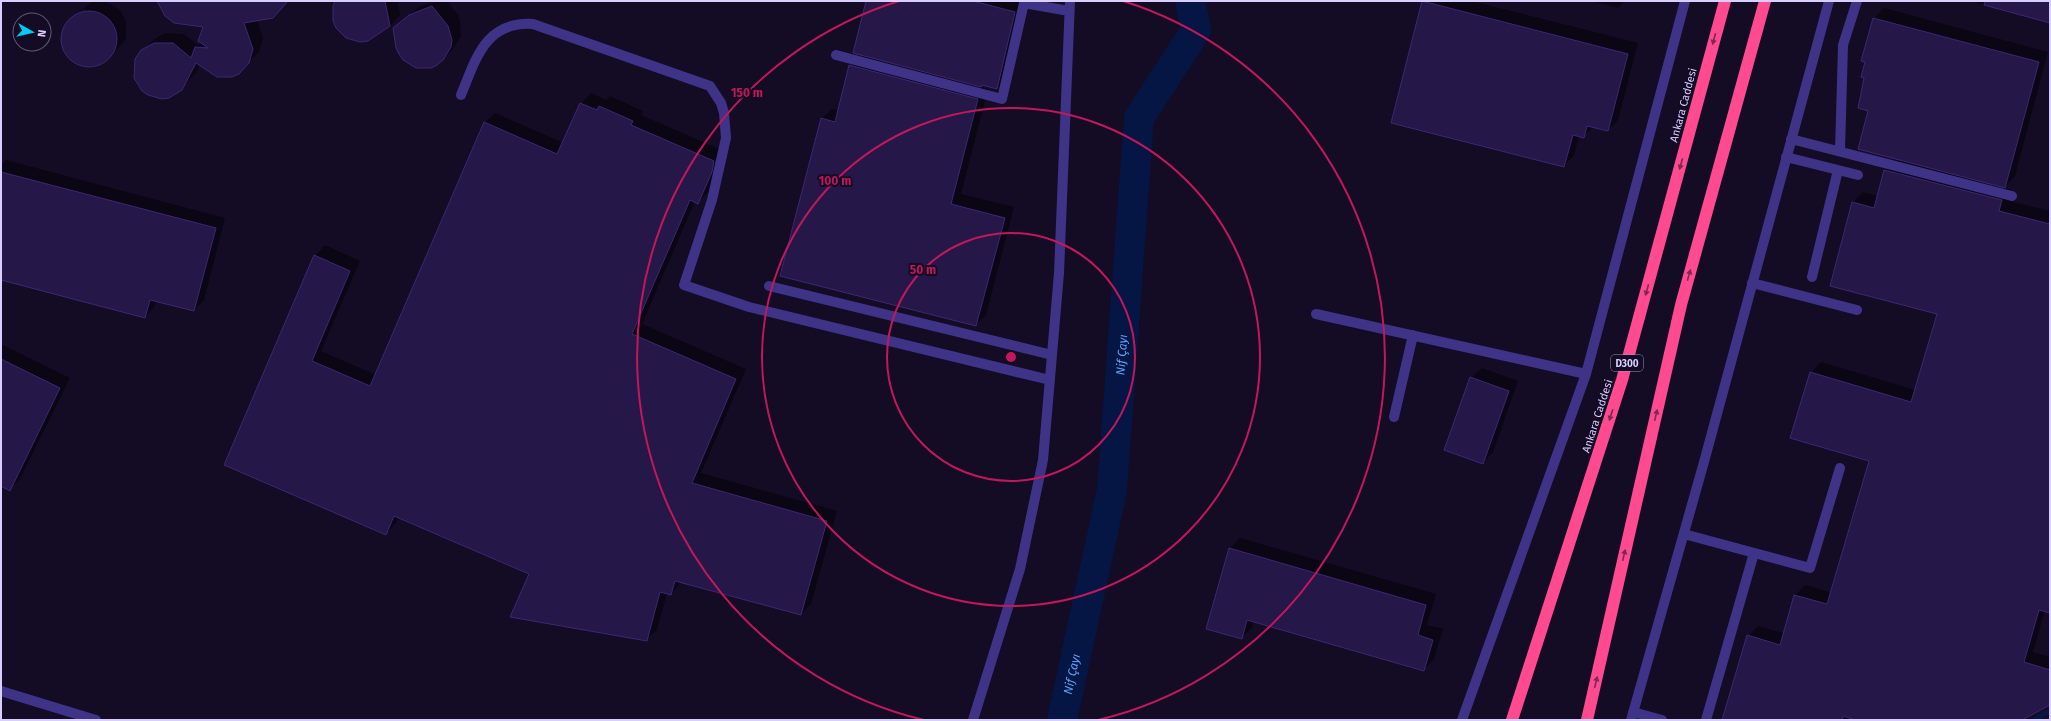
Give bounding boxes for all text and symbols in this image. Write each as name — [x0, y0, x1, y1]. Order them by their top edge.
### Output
north arrow — [12, 12, 52, 52]
text: N — [34, 29, 48, 38]
one-way arrow — [1711, 32, 1717, 45]
street label: Ankara Caddesi — [1667, 67, 1700, 144]
text: 150 m — [731, 86, 763, 100]
one-way arrow — [1678, 159, 1684, 171]
text: 100 m — [819, 174, 851, 188]
text: 50 m — [910, 263, 936, 277]
one-way arrow — [1687, 268, 1693, 281]
one-way arrow — [1644, 284, 1650, 296]
water label: Nif Çayı — [1113, 334, 1130, 376]
centre of rings — [1004, 350, 1018, 364]
road number: D300 — [1611, 355, 1643, 371]
street label: Ankara Caddesi — [1579, 378, 1615, 454]
one-way arrow — [1608, 409, 1614, 421]
one-way arrow — [1654, 409, 1660, 421]
one-way arrow — [1622, 549, 1628, 561]
water label: Nif Çayı — [1061, 653, 1083, 696]
one-way arrow — [1593, 676, 1599, 688]

